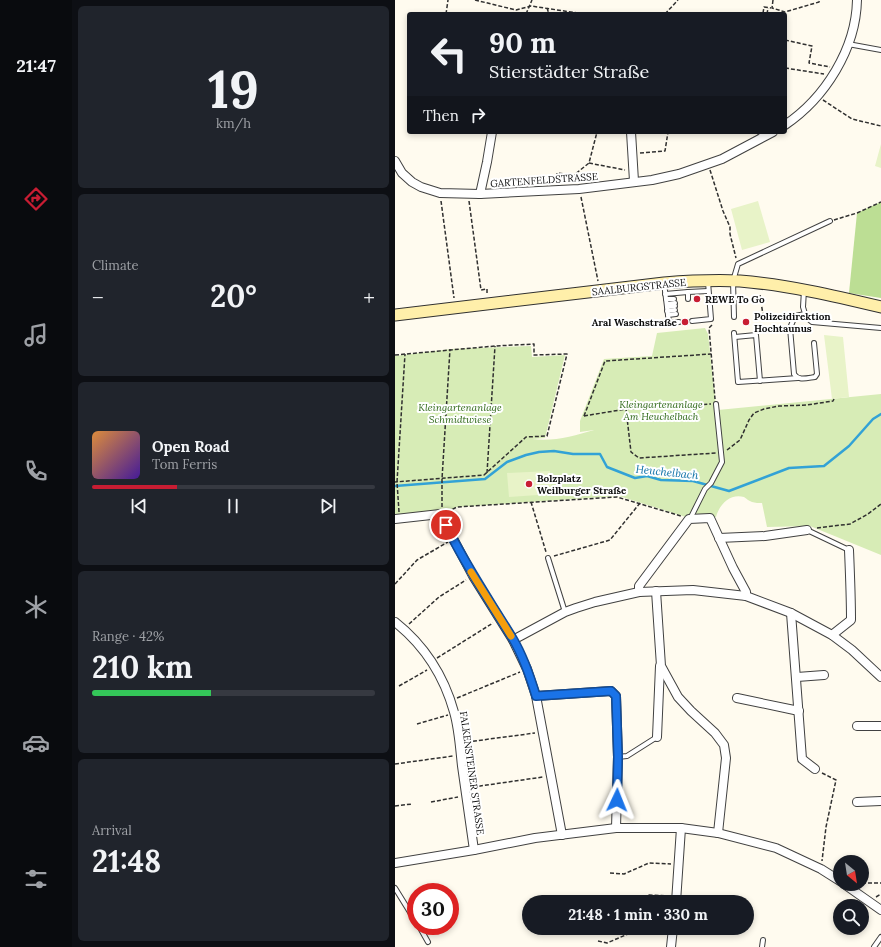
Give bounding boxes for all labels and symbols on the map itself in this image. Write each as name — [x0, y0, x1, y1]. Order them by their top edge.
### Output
street label: GARTENFELDSTRASSE — [490, 170, 598, 190]
street label: SAALBURGSTRASSE — [591, 276, 687, 298]
place label: REWE To Go — [705, 293, 765, 306]
marker: REWE To Go — [692, 294, 702, 304]
place label: Polizeidirektion Hochtaunus — [754, 310, 831, 335]
place label: Aral Waschstraße — [592, 316, 678, 329]
marker: Aral Waschstraße — [680, 317, 690, 327]
marker: Polizeidirektion Hochtaunus — [741, 317, 751, 327]
park label: Kleingartenanlage Am Heuchelbach — [619, 398, 703, 423]
park label: Kleingartenanlage Schmidtwiese — [418, 401, 502, 426]
water label: Heuchelbach — [635, 462, 700, 482]
place label: Bolzplatz Weilburger Straße — [537, 472, 627, 497]
marker: Bolzplatz Weilburger Straße — [524, 479, 534, 489]
pin — [429, 508, 463, 542]
street label: FALKENSTEINER STRASSE — [457, 710, 487, 836]
position arrow — [596, 779, 638, 821]
north arrow — [833, 855, 869, 891]
speed limit sign: 30 — [407, 883, 459, 935]

